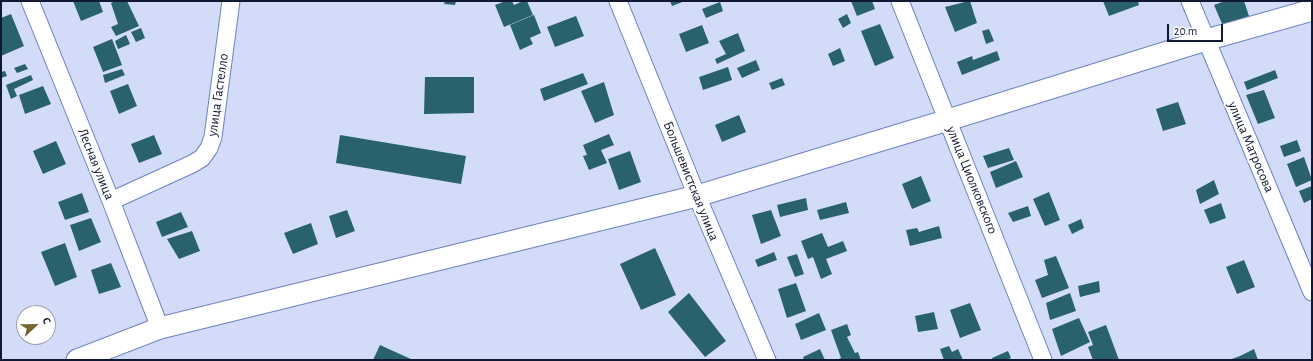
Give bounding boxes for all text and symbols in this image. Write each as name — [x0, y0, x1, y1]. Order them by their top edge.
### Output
scale bar — [1169, 16, 1225, 42]
text: 20 m — [1174, 25, 1197, 37]
street label: улица Гастелло — [204, 52, 232, 138]
street label: улица Матросова — [1224, 99, 1278, 195]
street label: Большевистская улица — [659, 119, 723, 243]
street label: улица Циолковского — [943, 124, 1001, 236]
street label: Лесная улица — [74, 126, 118, 202]
north arrow — [16, 305, 56, 345]
text: С — [40, 316, 53, 326]

